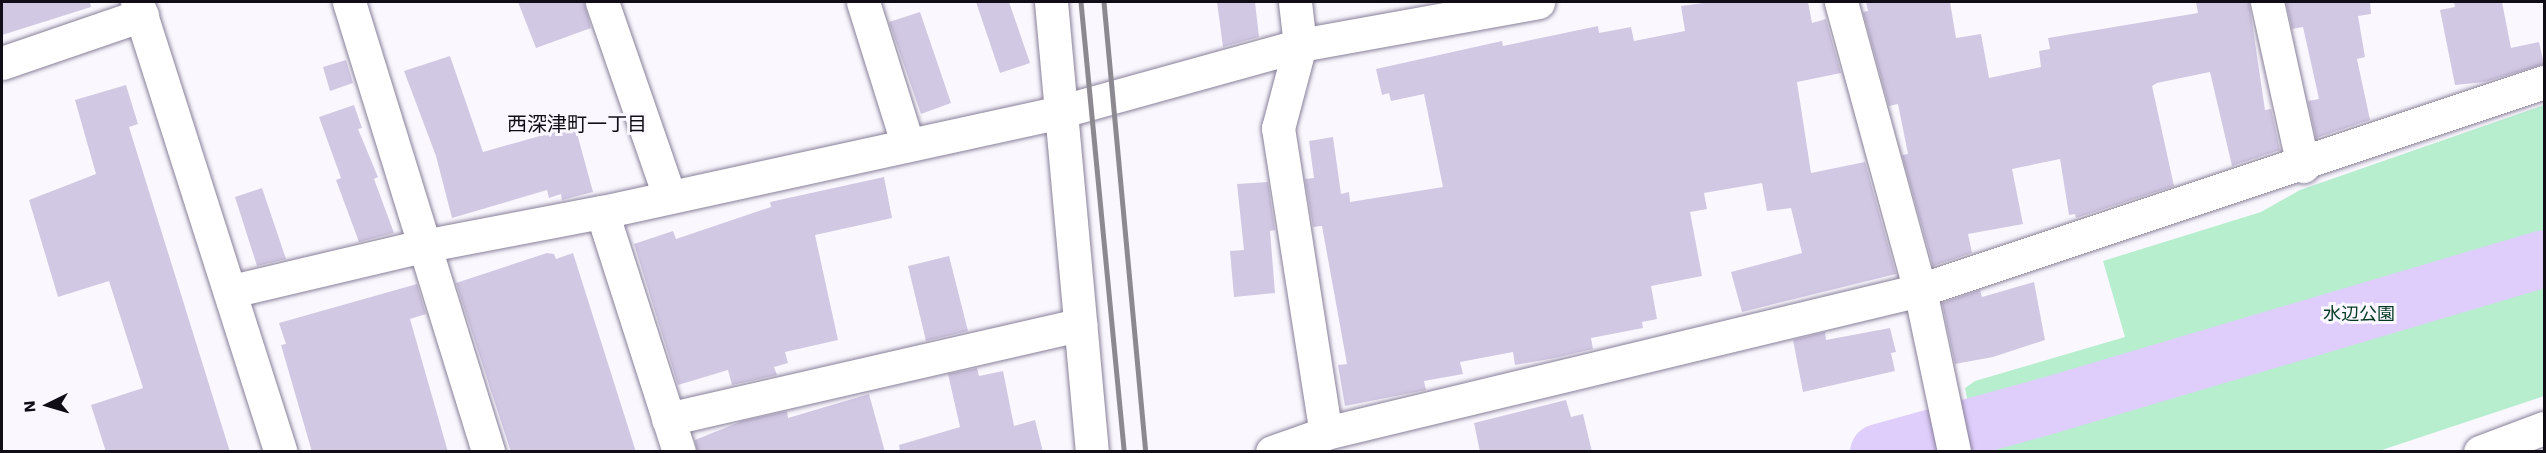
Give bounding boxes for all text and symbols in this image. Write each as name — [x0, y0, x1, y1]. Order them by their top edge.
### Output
district label: 西深津町一丁目 — [507, 112, 647, 136]
park label: 水辺公園 — [2323, 303, 2395, 325]
north arrow — [18, 375, 78, 435]
text: N — [20, 400, 40, 413]

